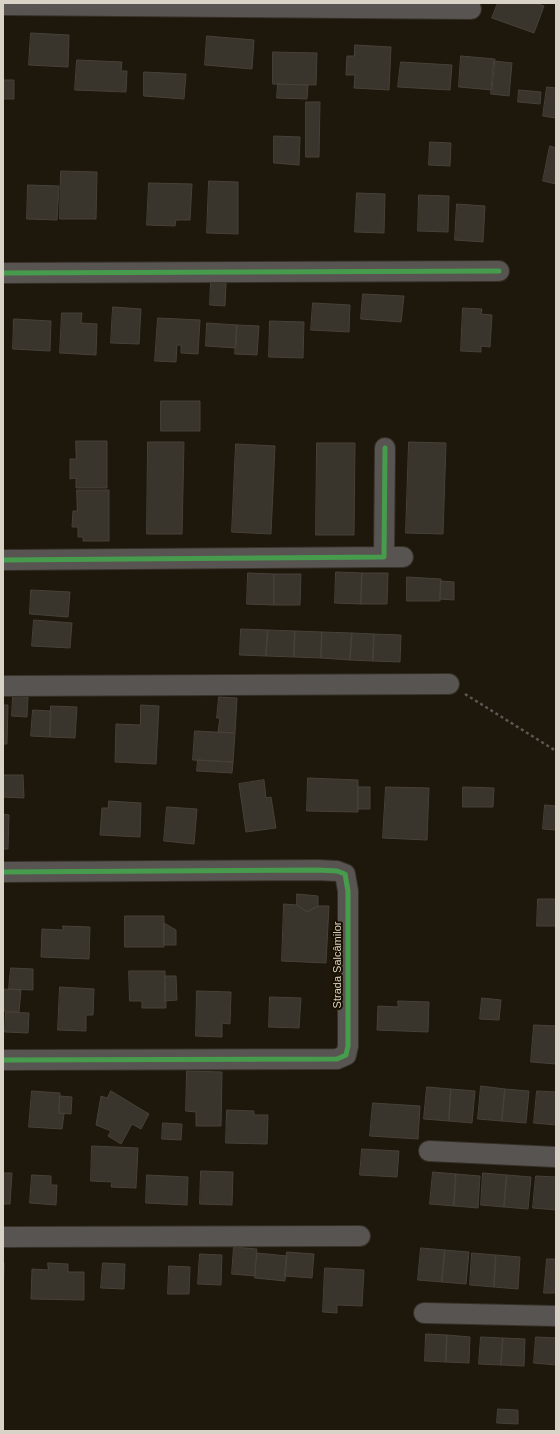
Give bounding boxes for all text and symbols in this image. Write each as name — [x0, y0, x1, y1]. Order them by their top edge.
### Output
street label: Strada Salcâmilor — [331, 922, 345, 1008]

